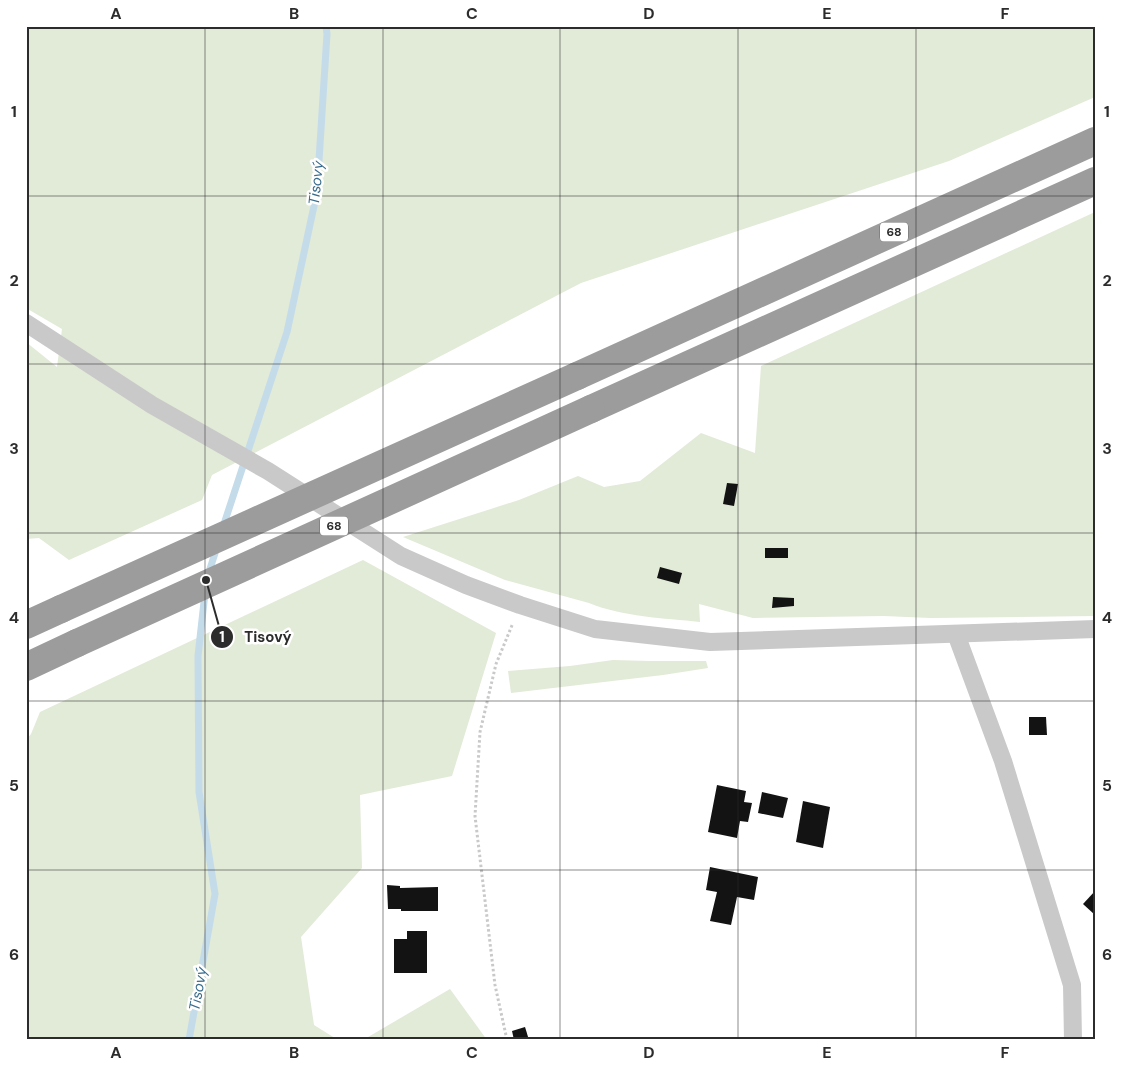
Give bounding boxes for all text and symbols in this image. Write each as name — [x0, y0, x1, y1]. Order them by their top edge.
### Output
text: A — [110, 3, 122, 24]
text: B — [289, 3, 299, 24]
text: C — [466, 3, 478, 24]
text: D — [643, 3, 655, 24]
text: E — [822, 3, 832, 24]
text: F — [1001, 3, 1010, 24]
text: 1 — [11, 101, 17, 122]
text: 1 — [1104, 101, 1110, 122]
water label: Tisový — [304, 159, 328, 206]
road number: 68 — [880, 222, 908, 242]
text: 2 — [9, 270, 19, 291]
text: 2 — [1102, 270, 1112, 291]
text: 3 — [9, 438, 19, 459]
text: 3 — [1102, 438, 1112, 459]
road number: 68 — [320, 516, 348, 536]
text: 4 — [9, 607, 19, 628]
text: 4 — [1102, 607, 1112, 628]
callout: Tisový — [209, 622, 302, 652]
text: 1 — [219, 627, 225, 647]
text: Tisový — [244, 627, 292, 647]
text: 5 — [9, 775, 19, 796]
text: 5 — [1102, 775, 1112, 796]
text: 6 — [9, 944, 19, 965]
text: 6 — [1102, 944, 1112, 965]
water label: Tisový — [184, 965, 212, 1012]
text: A — [110, 1042, 122, 1063]
text: B — [289, 1042, 299, 1063]
text: C — [466, 1042, 478, 1063]
text: D — [643, 1042, 655, 1063]
text: E — [822, 1042, 832, 1063]
text: F — [1001, 1042, 1010, 1063]

